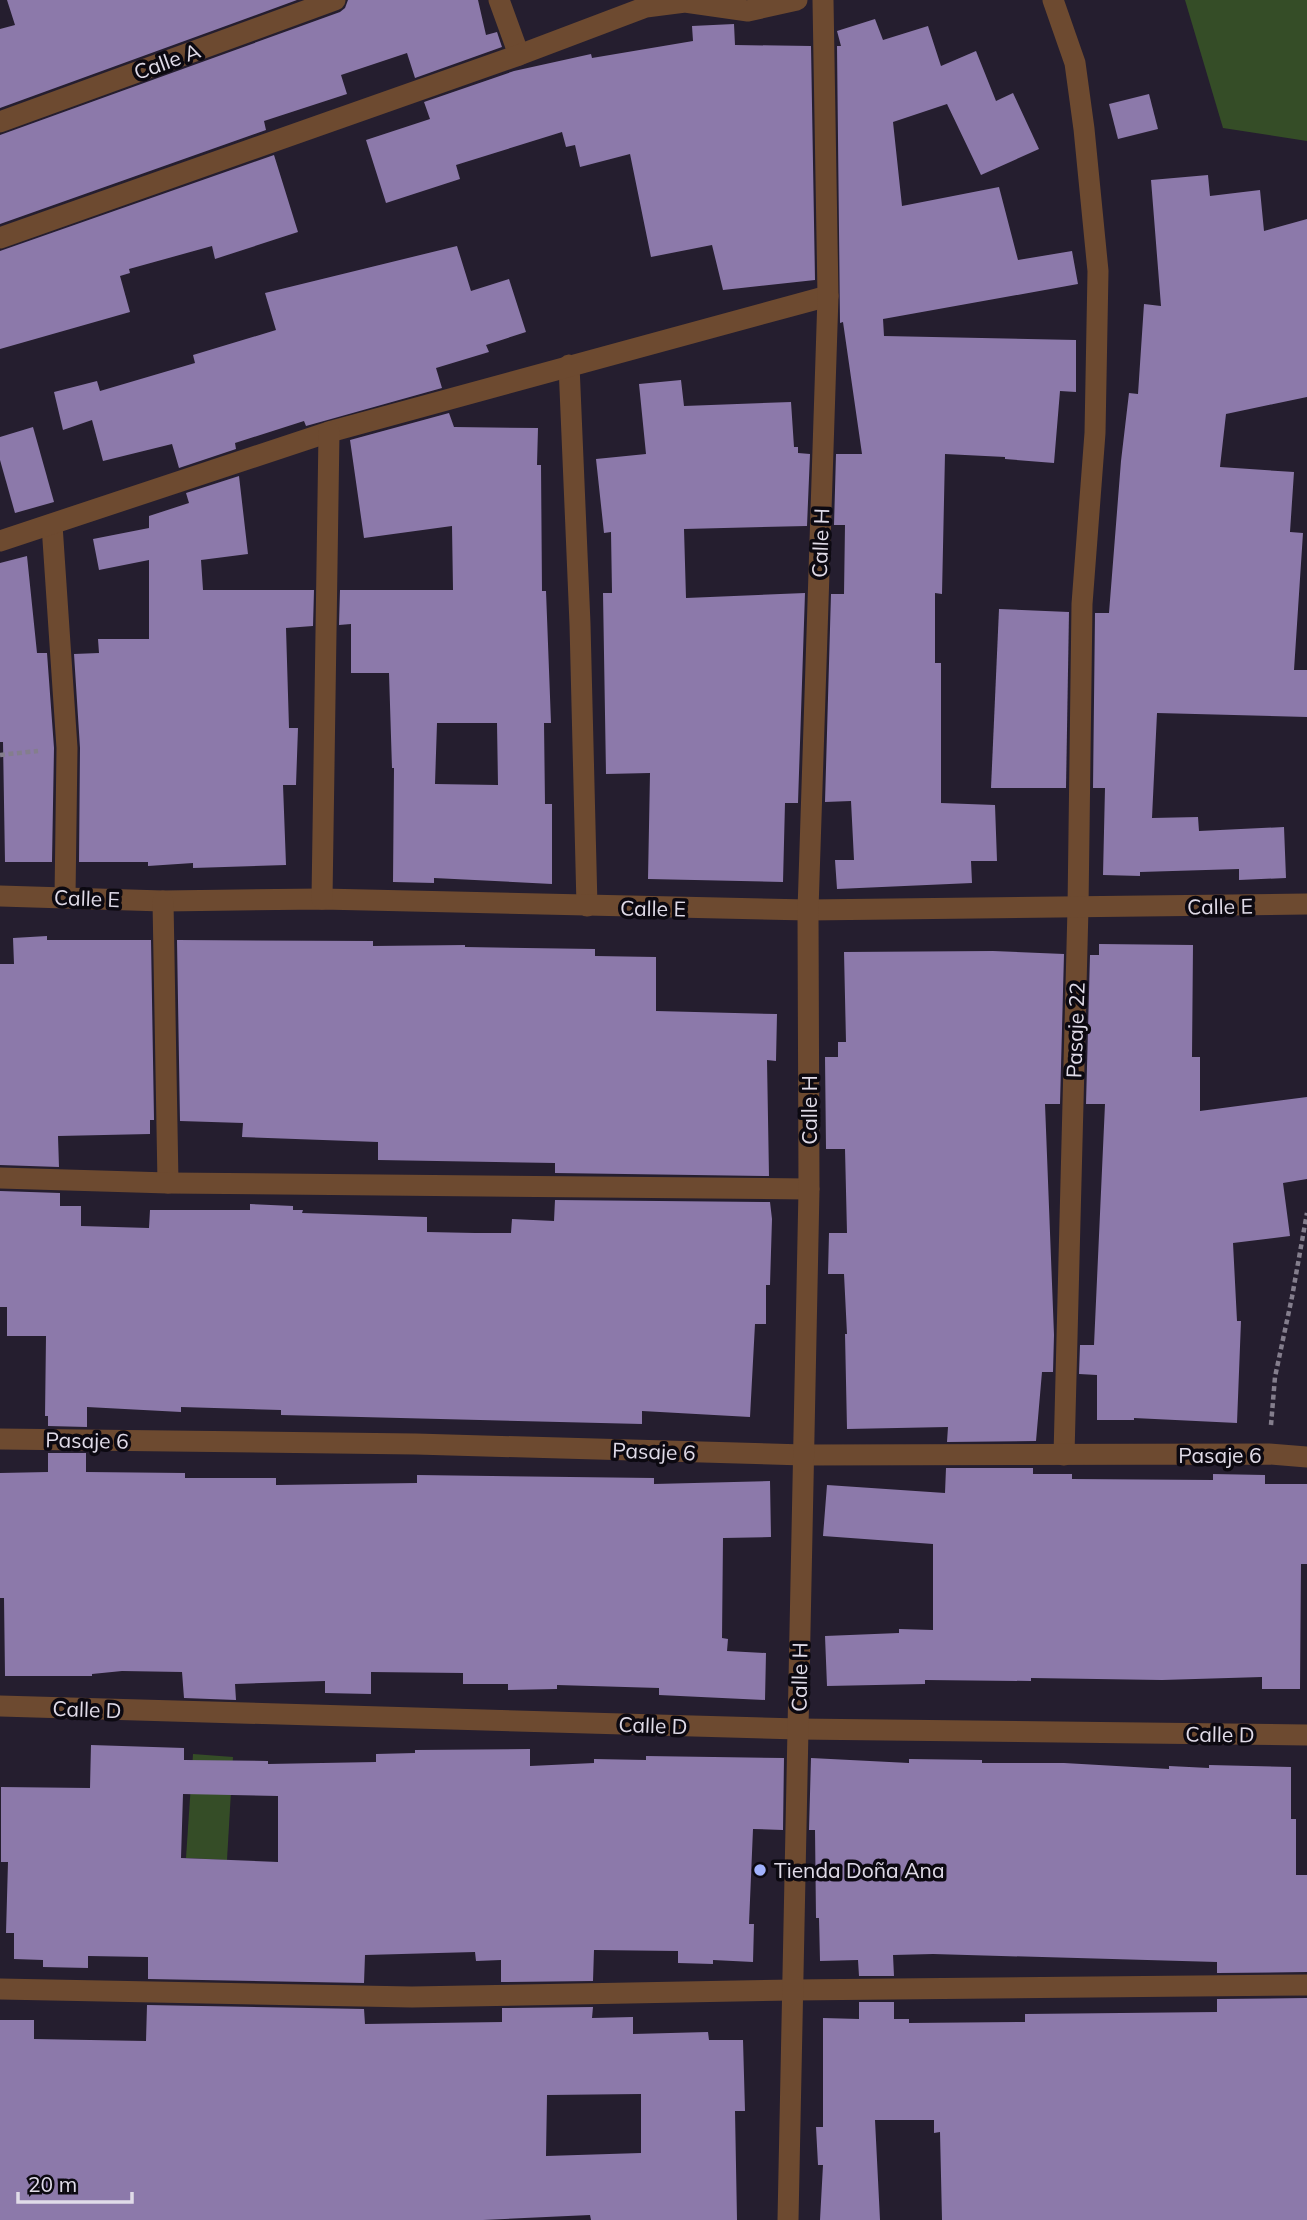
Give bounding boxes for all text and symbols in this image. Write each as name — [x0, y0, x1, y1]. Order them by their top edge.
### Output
street label: Calle A — [130, 37, 204, 85]
street label: Calle H — [806, 508, 834, 578]
street label: Calle E — [54, 884, 120, 912]
street label: Calle E — [1187, 892, 1253, 920]
street label: Calle E — [620, 894, 686, 922]
street label: Pasaje 22 — [1060, 982, 1090, 1078]
street label: Calle H — [796, 1075, 822, 1145]
street label: Pasaje 6 — [45, 1426, 129, 1454]
street label: Pasaje 6 — [612, 1437, 696, 1465]
street label: Pasaje 6 — [1178, 1442, 1262, 1468]
street label: Calle H — [785, 1642, 813, 1712]
street label: Calle D — [52, 1695, 122, 1723]
street label: Calle D — [618, 1711, 688, 1739]
street label: Calle D — [1185, 1720, 1255, 1748]
place label: Tienda Doña Ana — [774, 1857, 945, 1883]
marker: Tienda Doña Ana — [752, 1862, 768, 1878]
scale bar — [18, 2160, 131, 2204]
text: 20 m — [28, 2171, 77, 2197]

